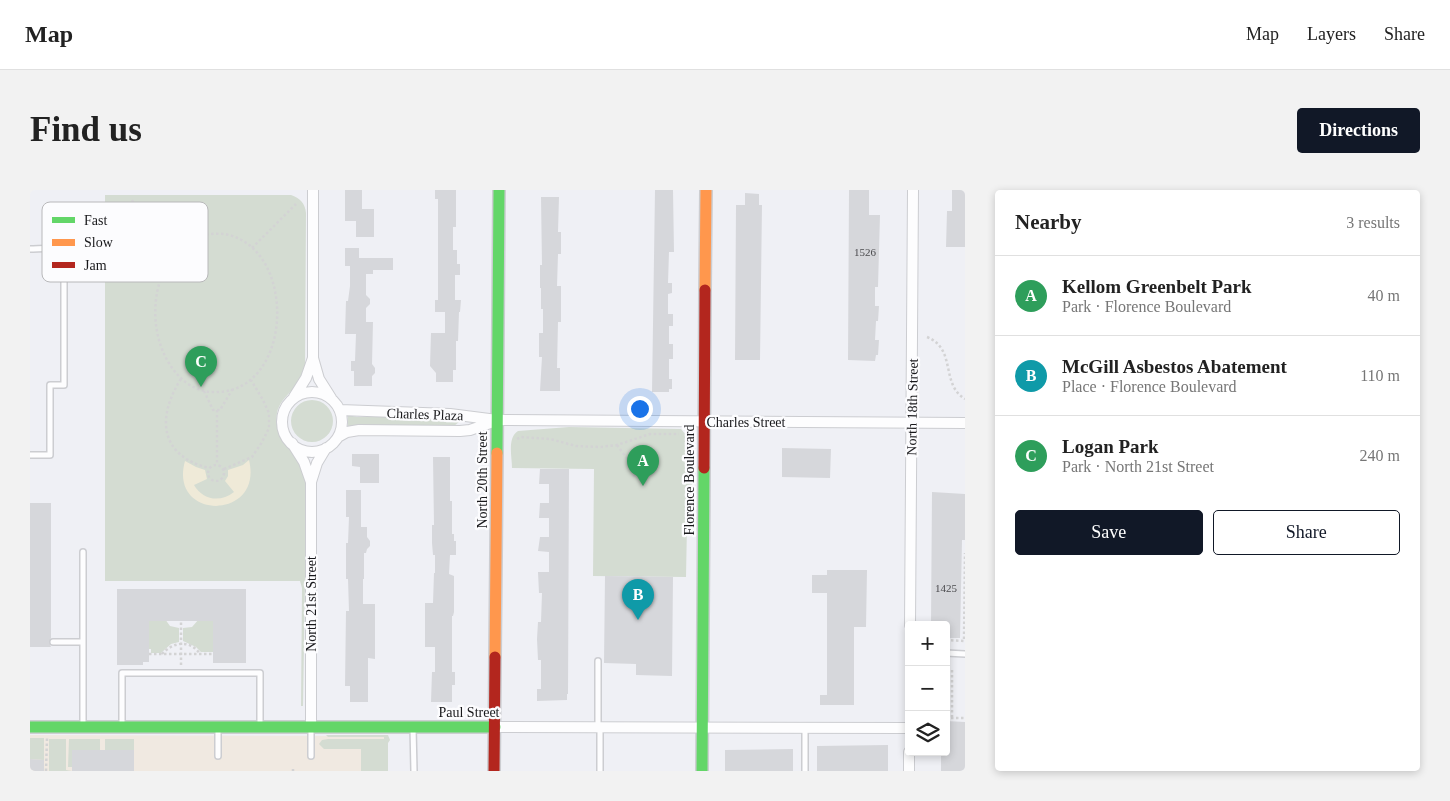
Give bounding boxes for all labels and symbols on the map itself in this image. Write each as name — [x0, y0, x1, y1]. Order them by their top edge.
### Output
legend — [42, 202, 208, 282]
text: Fast — [84, 213, 107, 228]
text: Slow — [84, 235, 114, 250]
house number: 1526 — [854, 246, 877, 258]
text: Jam — [84, 258, 107, 273]
pin: C — [185, 346, 217, 387]
street label: North 18th Street — [904, 358, 921, 456]
your location — [627, 396, 653, 422]
street label: Charles Plaza — [386, 406, 464, 423]
street label: Charles Street — [707, 415, 786, 430]
street label: Florence Boulevard — [682, 425, 697, 535]
street label: North 20th Street — [475, 431, 490, 529]
pin: A — [627, 445, 659, 486]
street label: North 21st Street — [304, 556, 319, 652]
pin: B — [622, 579, 654, 620]
house number: 1425 — [935, 582, 958, 594]
street label: Paul Street — [438, 705, 500, 720]

